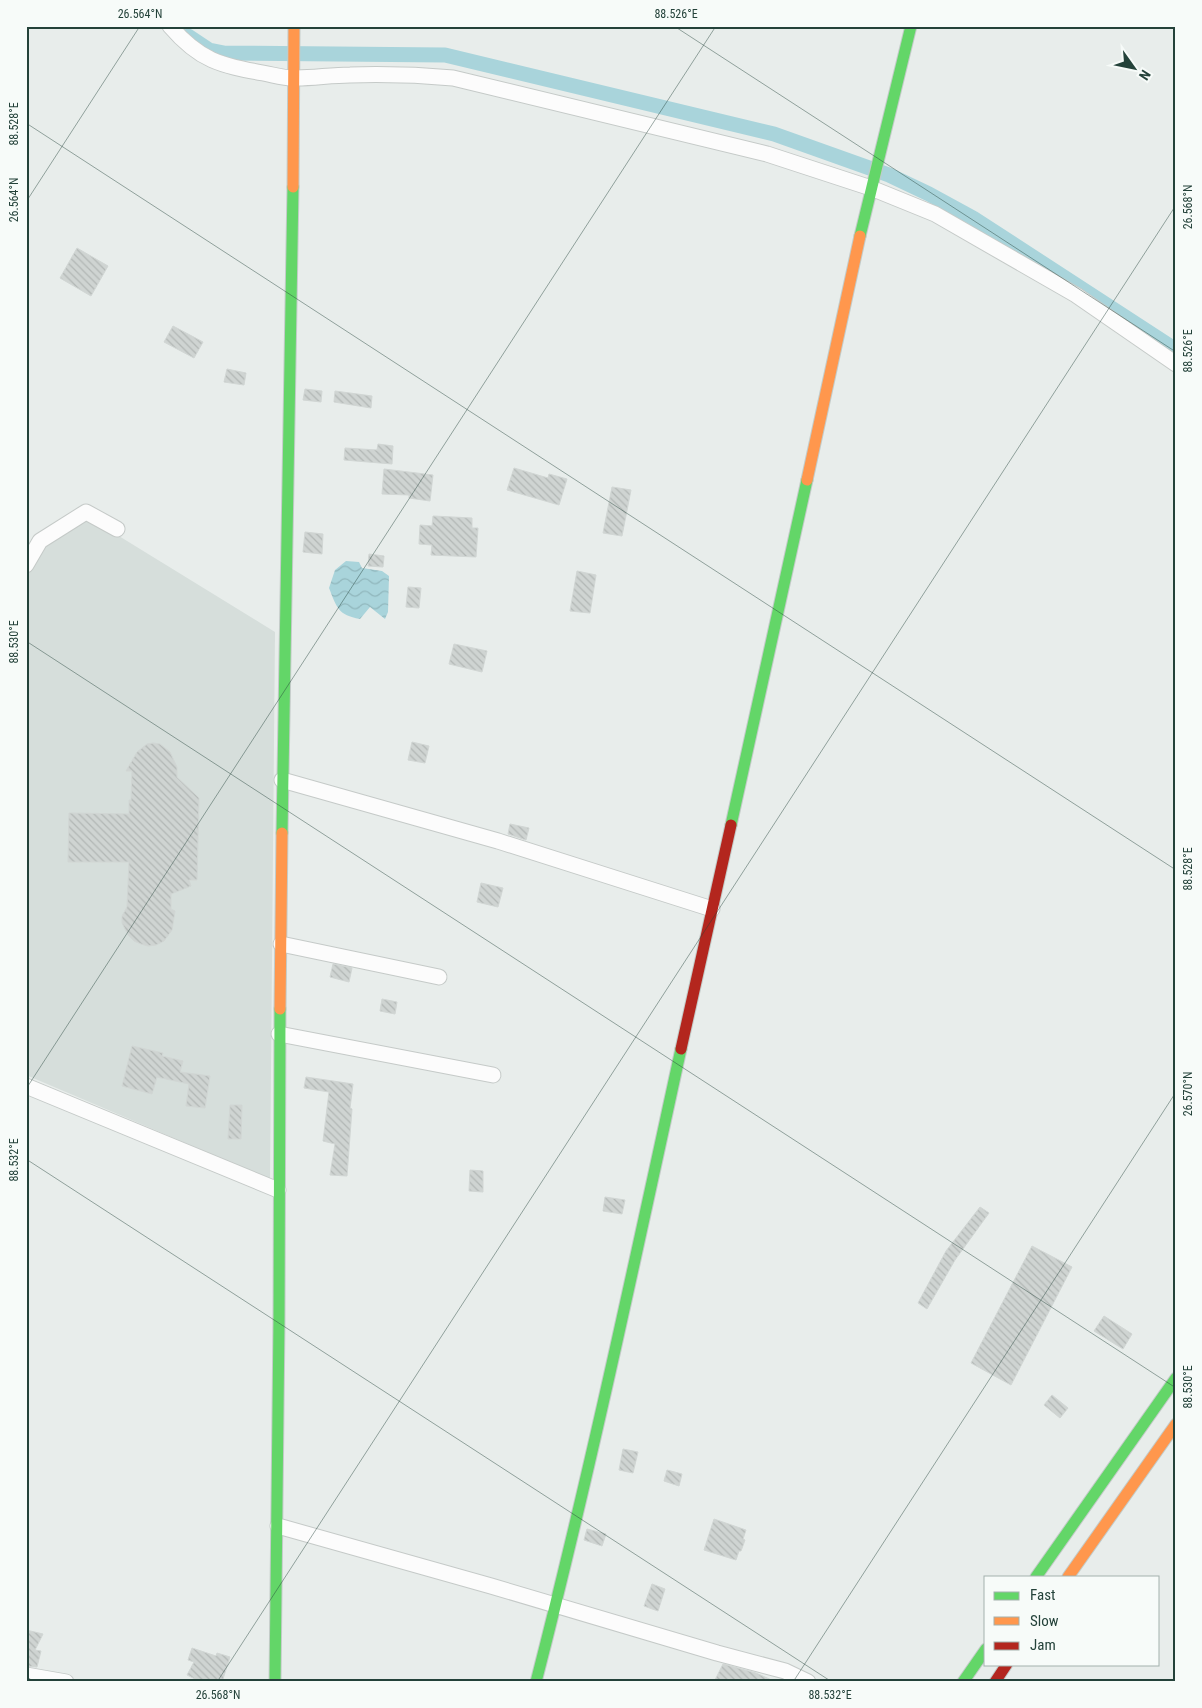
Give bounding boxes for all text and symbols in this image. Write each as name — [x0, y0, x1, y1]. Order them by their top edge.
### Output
text: 26.564°N — [118, 7, 162, 21]
text: 88.526°E — [654, 7, 698, 21]
north arrow — [1110, 42, 1160, 92]
text: N — [1136, 67, 1154, 83]
text: 88.528°E — [7, 102, 21, 146]
text: 26.564°N — [7, 178, 21, 222]
text: 26.568°N — [1181, 185, 1195, 229]
text: 88.526°E — [1181, 329, 1195, 373]
text: 88.530°E — [7, 620, 21, 664]
text: 88.528°E — [1181, 847, 1195, 891]
text: 26.570°N — [1181, 1072, 1195, 1116]
text: 88.532°E — [7, 1138, 21, 1182]
text: 88.530°E — [1181, 1365, 1195, 1409]
legend — [984, 1576, 1160, 1666]
text: Fast — [1030, 1586, 1055, 1604]
text: Slow — [1030, 1612, 1059, 1630]
text: Jam — [1030, 1636, 1056, 1654]
text: 26.568°N — [196, 1688, 240, 1702]
text: 88.532°E — [808, 1688, 852, 1702]

